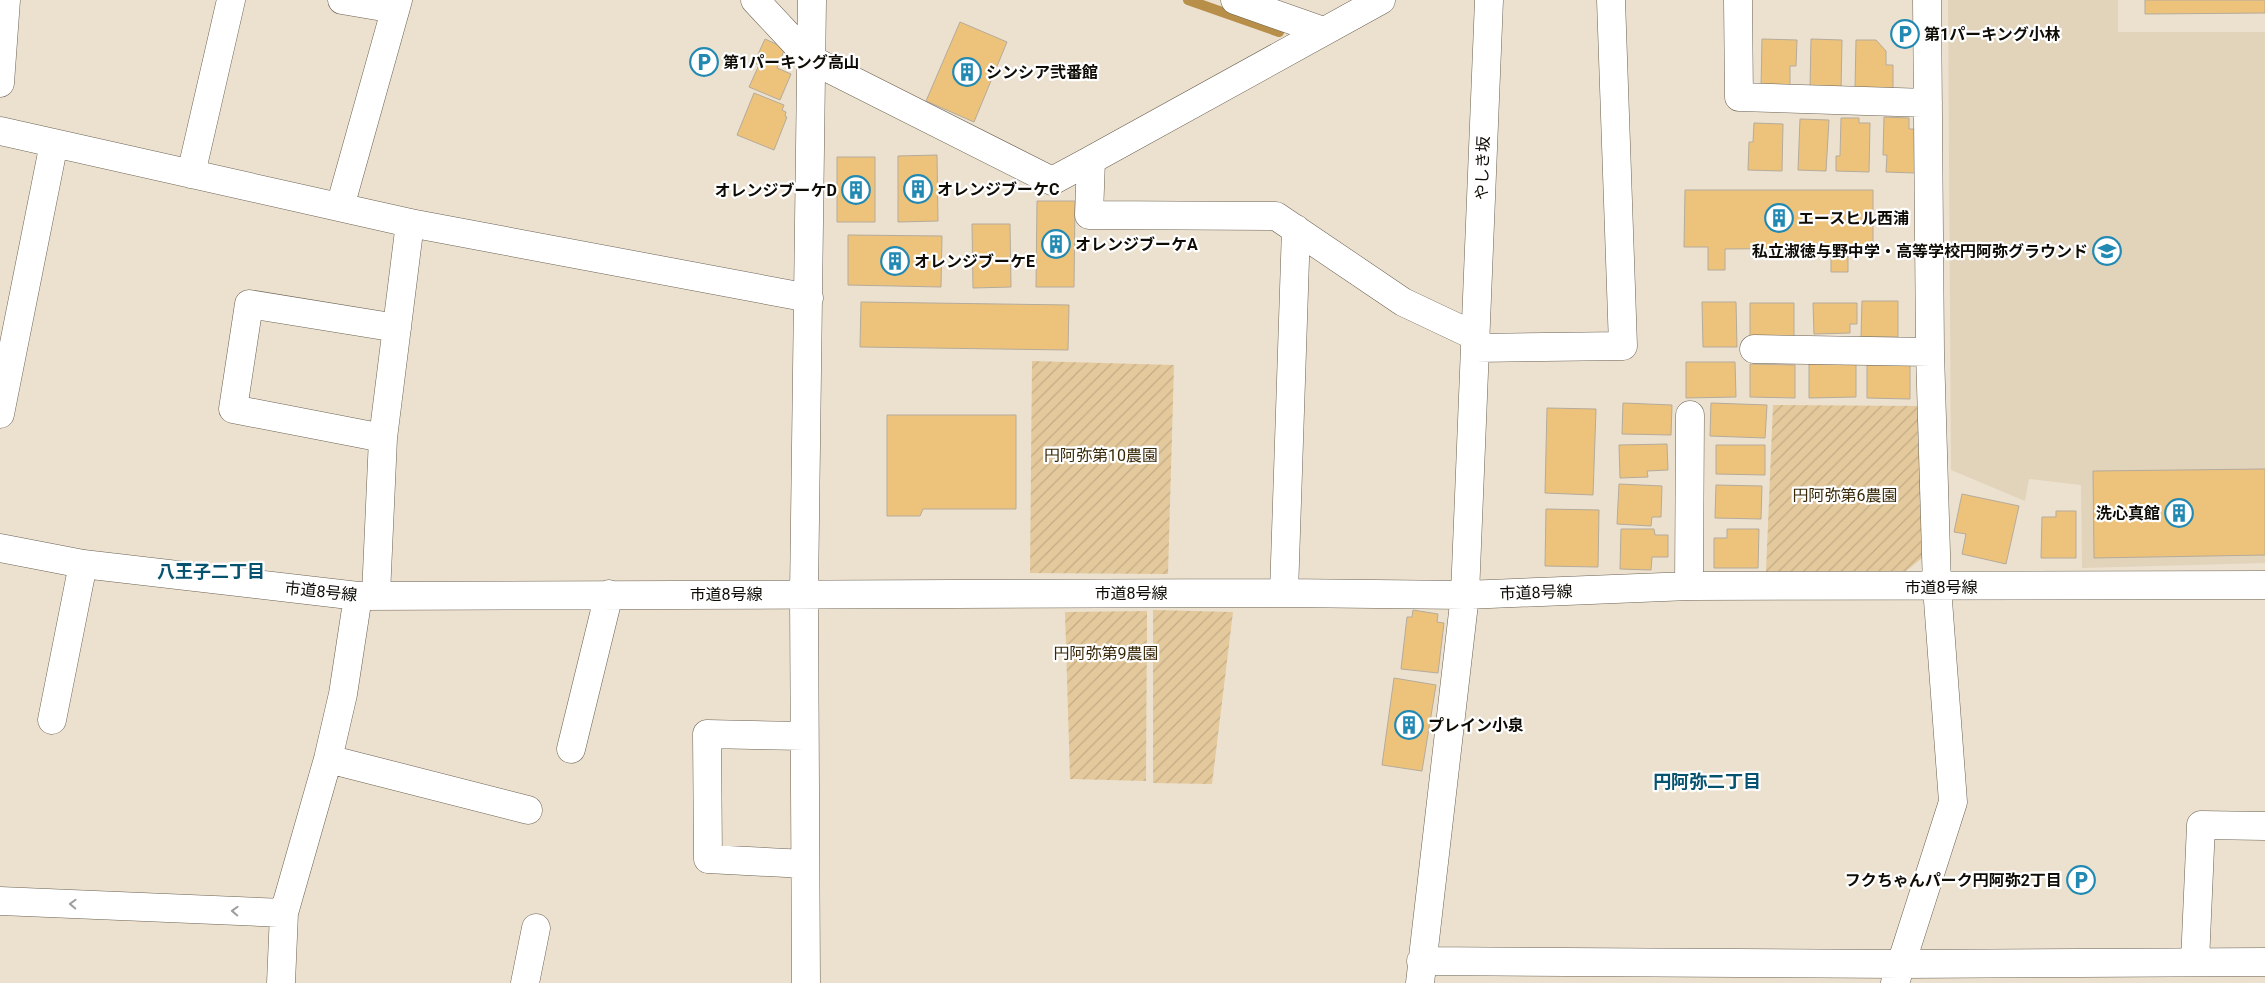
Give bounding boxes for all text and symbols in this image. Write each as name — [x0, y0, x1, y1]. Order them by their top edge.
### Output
parking icon: 第1パーキング小林 — [1890, 19, 1920, 49]
place label: 第1パーキング小林 — [1924, 25, 2061, 44]
parking icon: 第1パーキング高山 — [689, 47, 719, 77]
place label: 第1パーキング高山 — [723, 53, 860, 72]
building icon: シンシア弐番館 — [952, 57, 982, 87]
place label: シンシア弐番館 — [986, 63, 1098, 82]
street label: やしき坂 — [1472, 136, 1493, 200]
building icon: オレンジブーケC — [903, 174, 933, 204]
building icon: オレンジブーケD — [841, 175, 871, 205]
place label: オレンジブーケC — [937, 180, 1059, 199]
place label: オレンジブーケD — [715, 181, 837, 200]
building icon: エースヒル西浦 — [1764, 203, 1794, 233]
place label: エースヒル西浦 — [1798, 209, 1909, 228]
building icon: オレンジブーケA — [1041, 229, 1071, 259]
place label: オレンジブーケA — [1075, 235, 1198, 254]
school or university icon: 私立淑徳与野中学・高等学校円阿弥グラウンド — [2092, 236, 2122, 266]
place label: 私立淑徳与野中学・高等学校円阿弥グラウンド — [1752, 242, 2088, 261]
building icon: オレンジブーケE — [880, 246, 910, 276]
place label: オレンジブーケE — [914, 252, 1035, 271]
park label: 円阿弥第10農園 — [1044, 446, 1158, 465]
park label: 円阿弥第6農園 — [1793, 486, 1898, 505]
building icon: 洗心真館 — [2164, 498, 2194, 528]
place label: 洗心真館 — [2096, 504, 2160, 523]
district label: 八王子二丁目 — [157, 561, 265, 582]
street label: 市道8号線 — [284, 578, 358, 605]
street label: 市道8号線 — [1905, 578, 1978, 597]
street label: 市道8号線 — [1499, 582, 1573, 603]
street label: 市道8号線 — [1095, 584, 1168, 603]
street label: 市道8号線 — [690, 585, 763, 604]
park label: 円阿弥第9農園 — [1054, 644, 1159, 663]
building icon: プレイン小泉 — [1394, 710, 1424, 740]
place label: プレイン小泉 — [1428, 716, 1524, 735]
district label: 円阿弥二丁目 — [1653, 771, 1761, 792]
parking icon: フクちゃんパーク円阿弥2丁目 — [2066, 865, 2096, 895]
place label: フクちゃんパーク円阿弥2丁目 — [1845, 871, 2062, 890]
one-way arrow — [69, 899, 76, 909]
one-way arrow — [231, 906, 239, 917]

